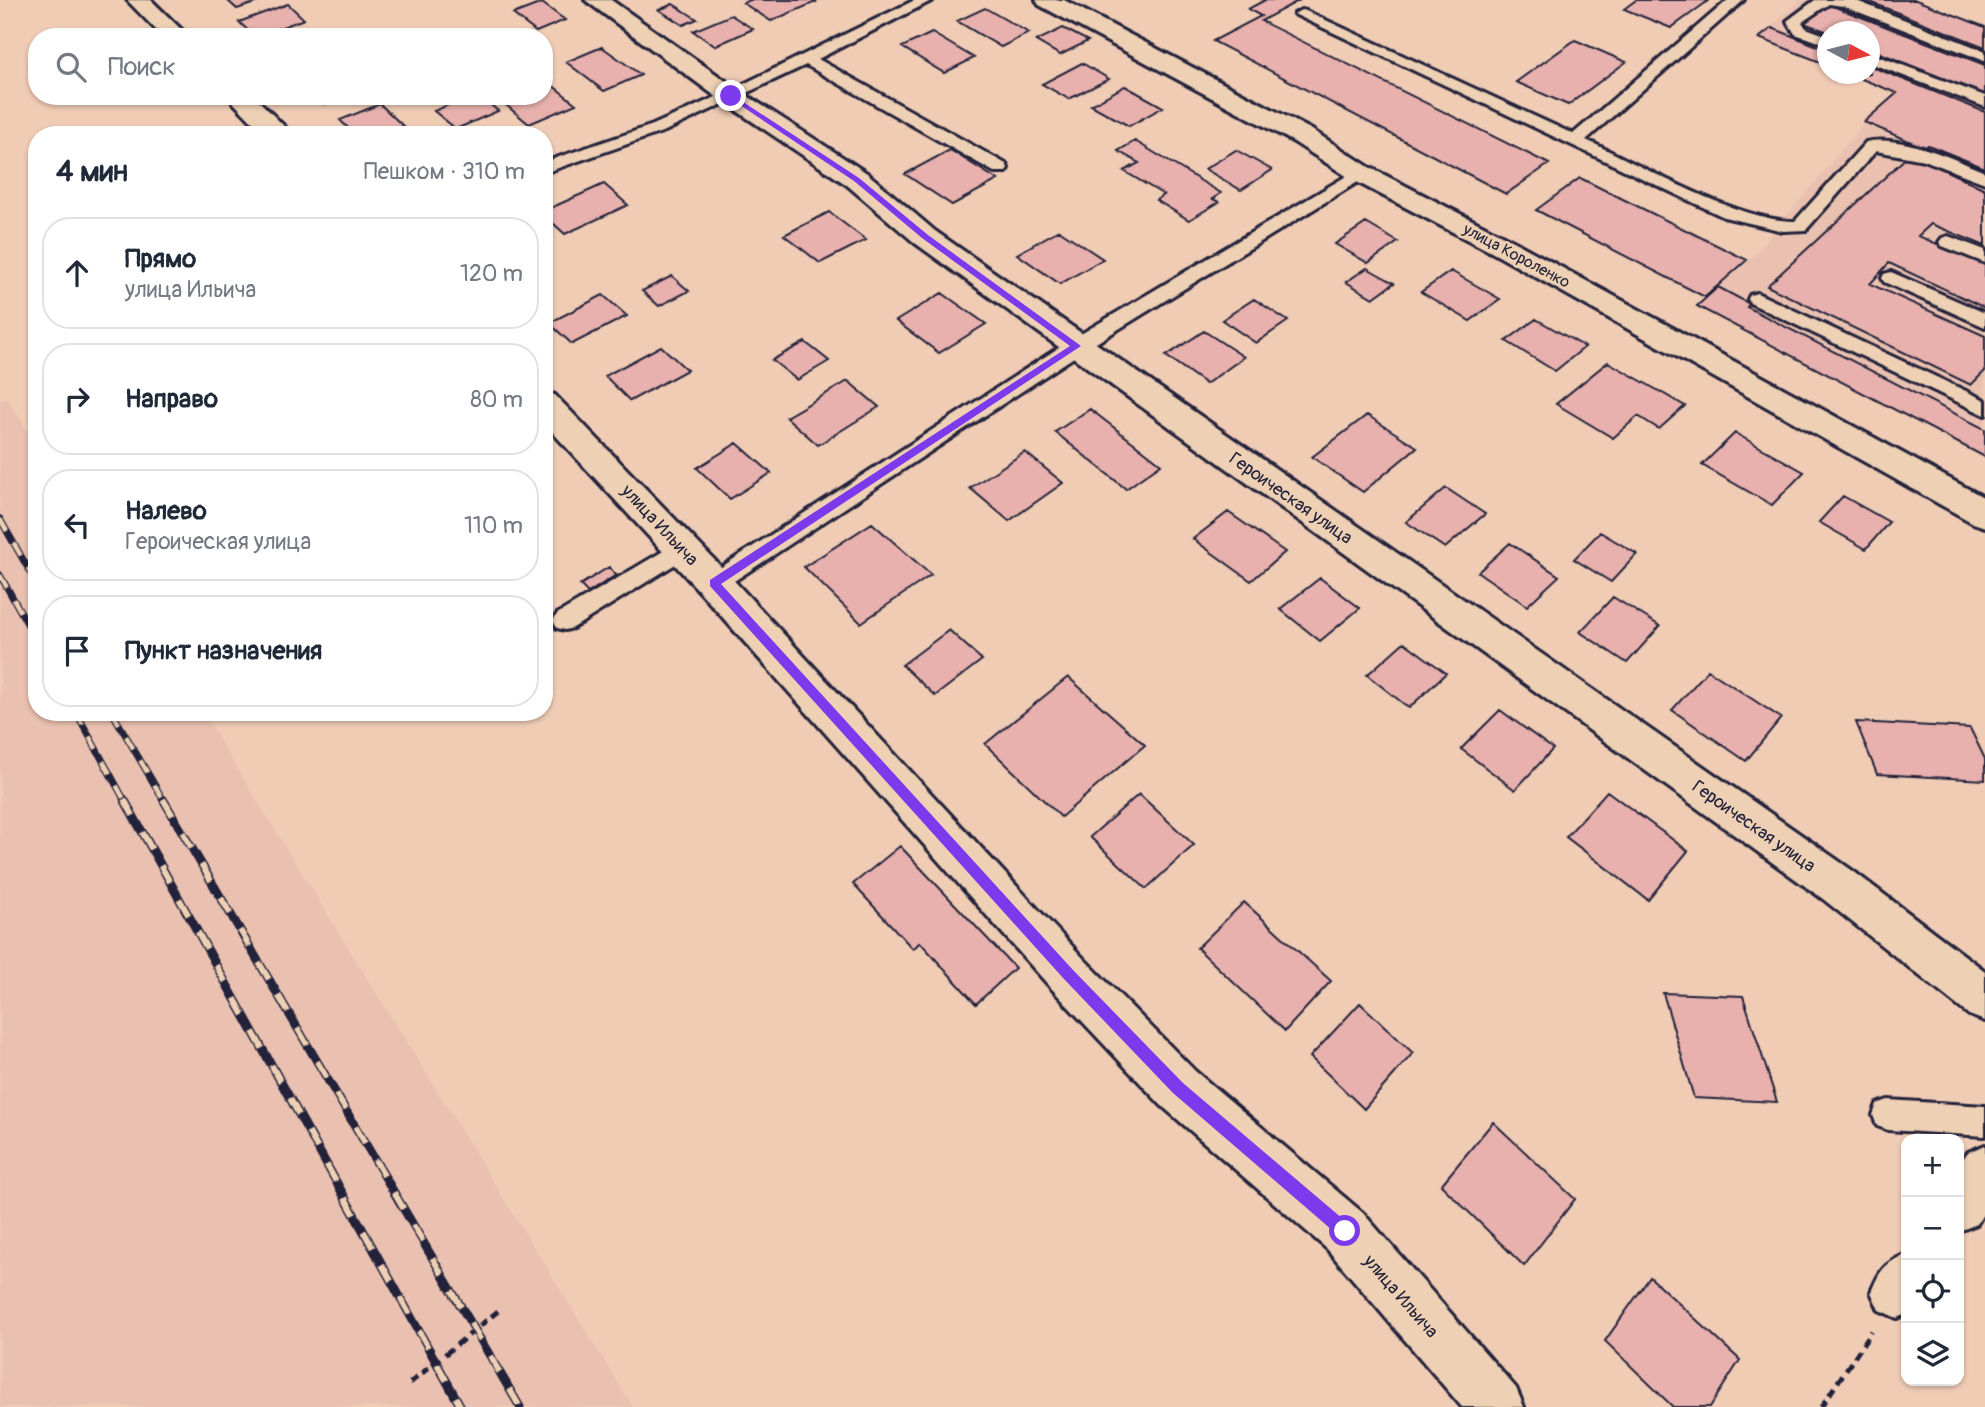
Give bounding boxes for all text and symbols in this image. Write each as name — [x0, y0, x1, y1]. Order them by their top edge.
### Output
north arrow — [1817, 21, 1880, 84]
search box — [28, 28, 553, 105]
icon: search — [52, 48, 90, 86]
text: Поиск — [108, 51, 176, 83]
route end — [715, 80, 746, 111]
text: 4 мин — [56, 153, 128, 190]
text: Пешком · 310 m — [364, 157, 525, 186]
street label: улица Короленко — [1459, 219, 1574, 293]
text: Прямо — [125, 243, 196, 275]
icon: ahead — [58, 254, 96, 292]
text: 120 m — [460, 259, 523, 288]
text: улица Ильича — [125, 275, 256, 304]
icon: right — [58, 380, 96, 418]
text: Направо — [125, 383, 218, 415]
text: 80 m — [470, 385, 523, 414]
street label: Героическая улица — [1224, 447, 1357, 550]
street label: улица Ильича — [616, 479, 703, 571]
text: Налево — [125, 495, 207, 527]
icon: left — [58, 506, 96, 544]
text: 110 m — [464, 511, 523, 540]
text: Героическая улица — [125, 527, 311, 556]
icon: arrive — [58, 632, 96, 670]
text: Пункт назначения — [125, 635, 322, 667]
street label: Героическая улица — [1687, 775, 1820, 878]
map controls — [1901, 1134, 1964, 1386]
button: + — [1901, 1134, 1964, 1197]
button: − — [1901, 1197, 1964, 1260]
route start — [1329, 1215, 1360, 1246]
street label: улица Ильича — [1358, 1249, 1443, 1343]
button: locate — [1901, 1260, 1964, 1323]
button: layers — [1901, 1323, 1964, 1386]

